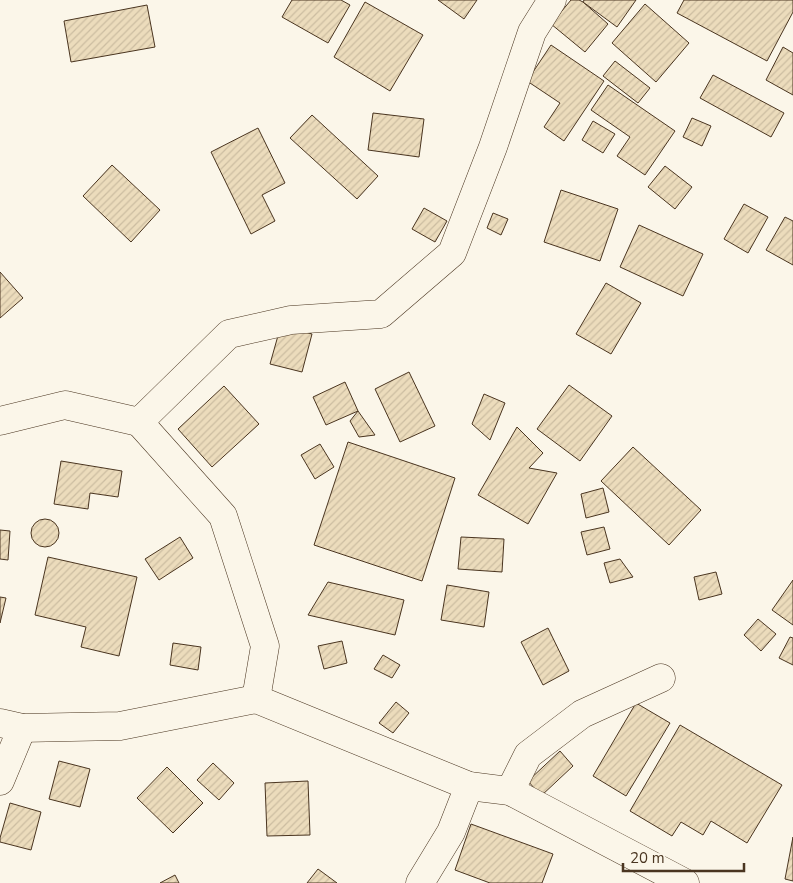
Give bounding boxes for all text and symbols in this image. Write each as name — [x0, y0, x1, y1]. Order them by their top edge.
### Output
scale bar — [623, 840, 744, 872]
text: 20 m — [630, 848, 665, 868]

